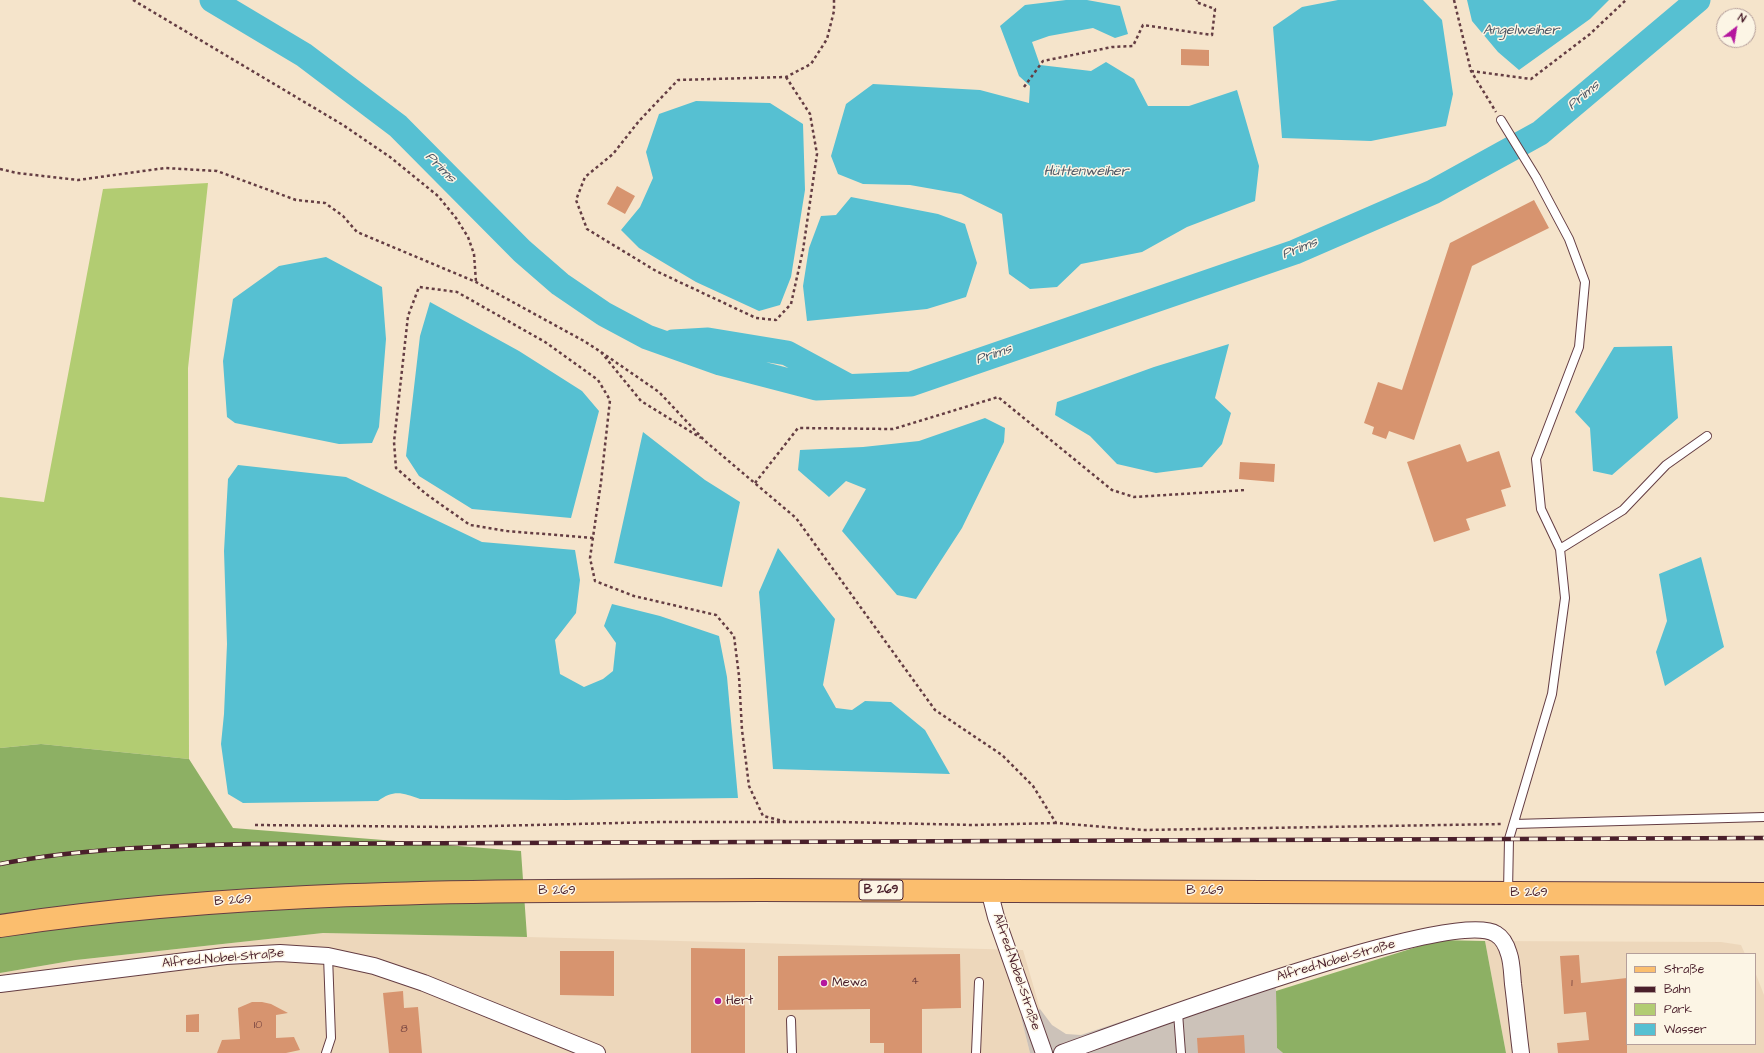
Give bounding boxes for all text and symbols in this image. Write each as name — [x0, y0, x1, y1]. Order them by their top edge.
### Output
north arrow — [1716, 8, 1756, 48]
text: N — [1735, 10, 1749, 26]
water label: Angelweiher — [1483, 23, 1559, 39]
water label: Prims — [1565, 78, 1603, 114]
water label: Prims — [421, 149, 459, 187]
water label: Hüttenweiher — [1044, 164, 1128, 180]
water label: Prims — [1280, 234, 1320, 264]
water label: Prims — [974, 341, 1014, 369]
road number: B 269 — [859, 880, 903, 900]
street label: B 269 — [538, 883, 576, 899]
street label: B 269 — [1186, 883, 1224, 899]
street label: B 269 — [1510, 885, 1548, 901]
street label: B 269 — [214, 892, 252, 910]
street label: Alfred-Nobel-Straße — [989, 912, 1043, 1032]
street label: Alfred-Nobel-Straße — [1275, 937, 1397, 985]
street label: Alfred-Nobel-Straße — [161, 946, 285, 972]
legend — [1626, 953, 1756, 1045]
text: Straße — [1664, 961, 1704, 978]
place label: Mewa — [832, 975, 867, 991]
house number: 4 — [911, 975, 919, 989]
house number: 1 — [1571, 977, 1573, 991]
marker: Mewa — [819, 978, 829, 988]
text: Bahn — [1664, 981, 1691, 998]
place label: Hert — [726, 993, 753, 1009]
marker: Hert — [713, 996, 723, 1006]
text: Park — [1664, 1001, 1692, 1018]
house number: 10 — [254, 1019, 262, 1033]
text: Wasser — [1664, 1021, 1707, 1038]
house number: 8 — [400, 1023, 408, 1037]

